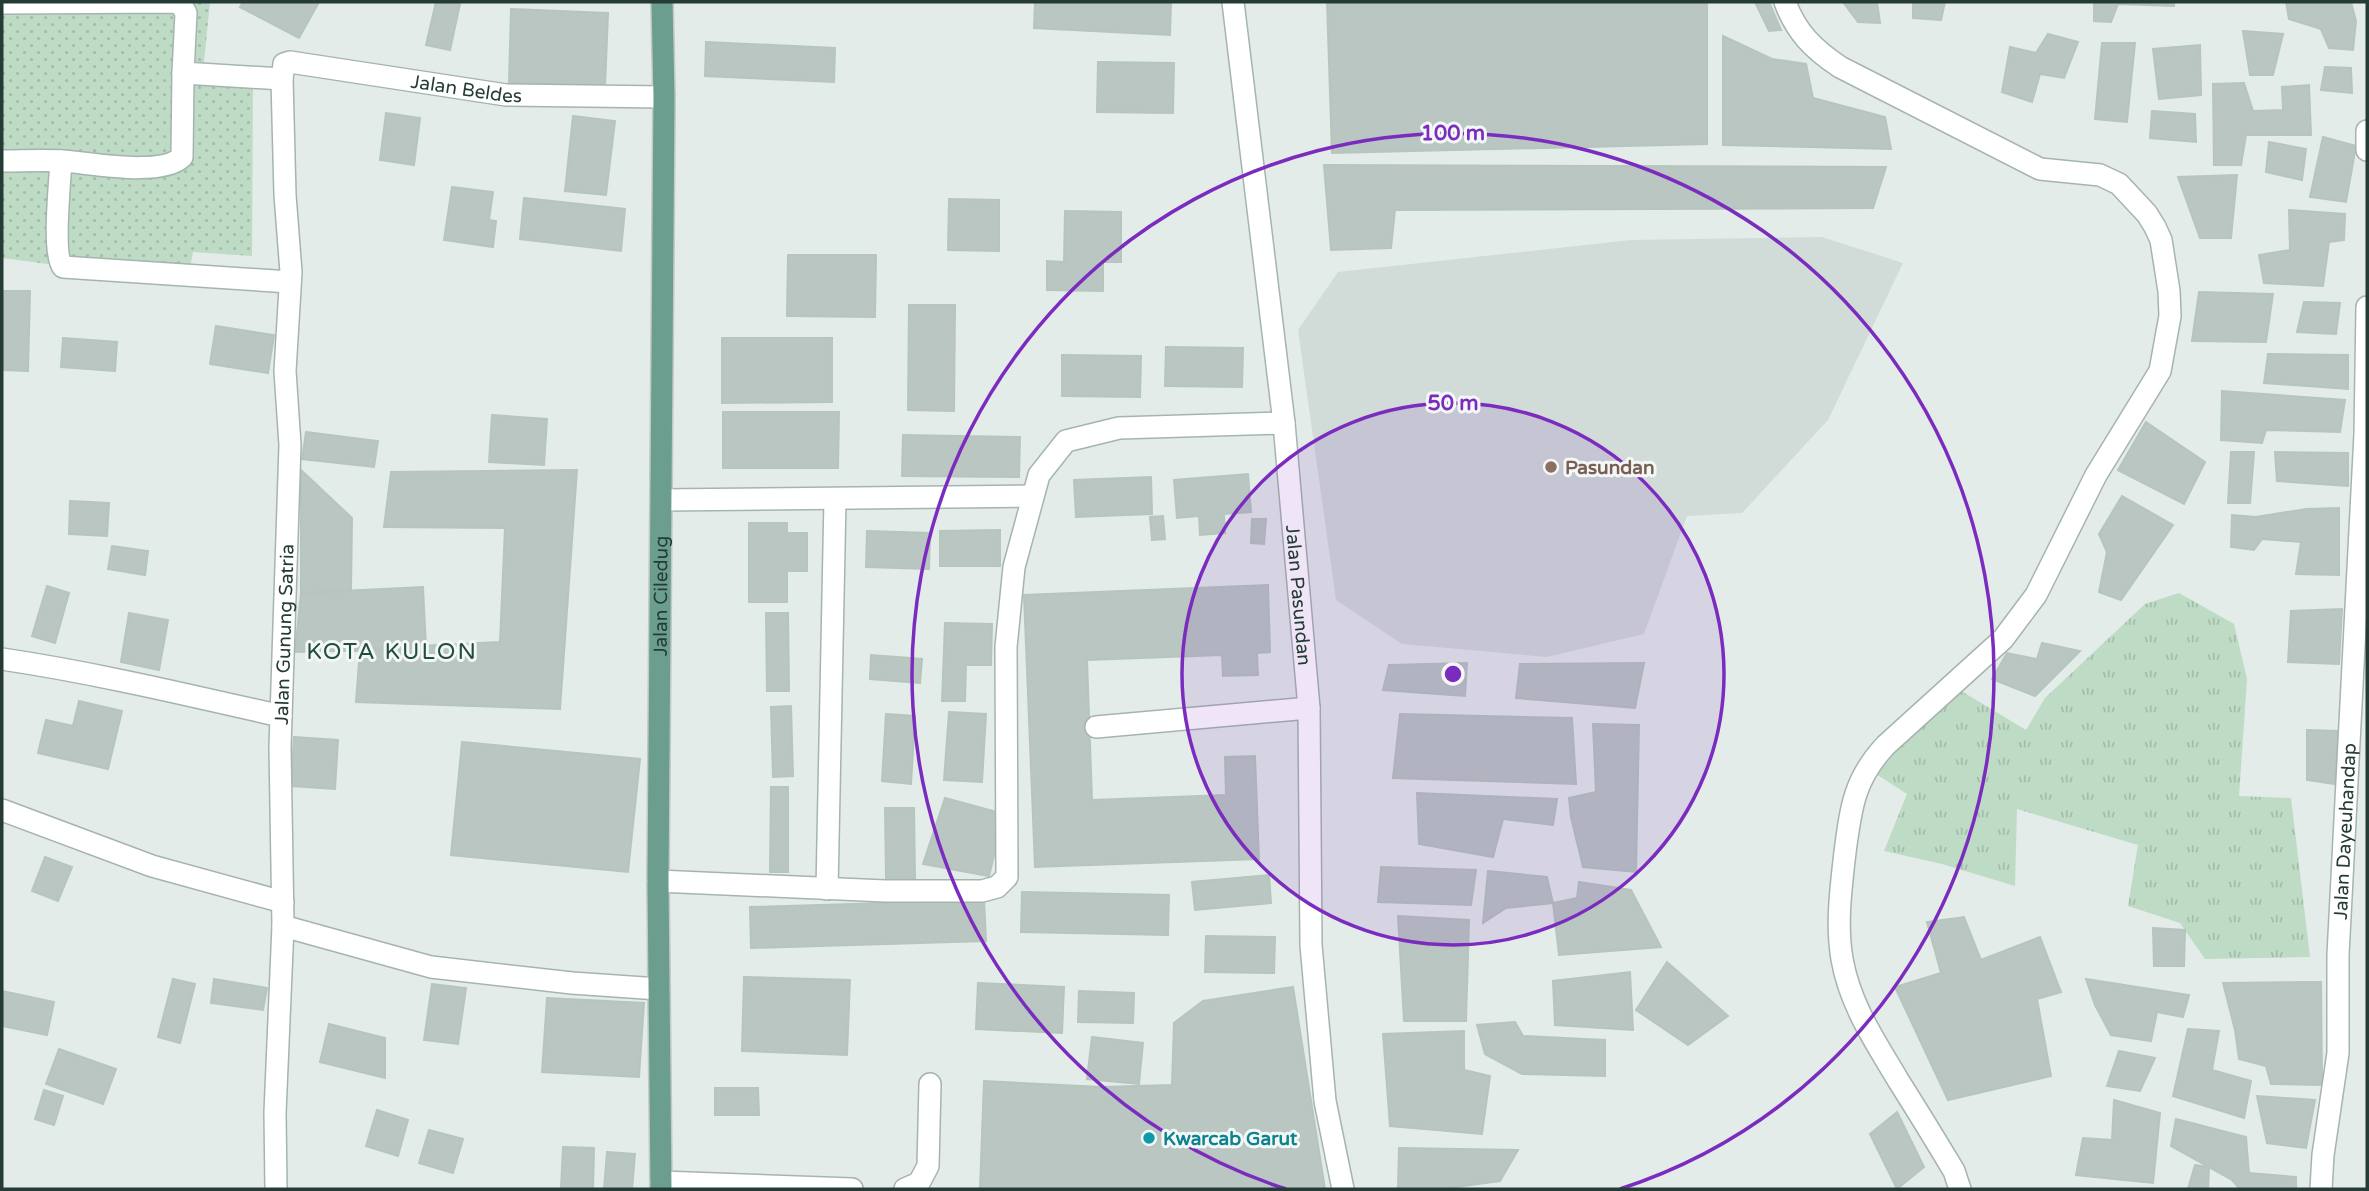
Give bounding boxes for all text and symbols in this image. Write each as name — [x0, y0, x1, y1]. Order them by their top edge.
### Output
street label: Jalan Beldes — [409, 71, 522, 107]
text: 100 m — [1421, 121, 1485, 146]
text: 50 m — [1427, 391, 1479, 416]
place label: Pasundan — [1565, 457, 1654, 479]
marker: Pasundan — [1543, 459, 1559, 475]
street label: Jalan Pasundan — [1281, 524, 1315, 667]
street label: Jalan Ciledug — [650, 536, 673, 656]
street label: Jalan Gunung Satria — [271, 543, 299, 725]
district label: KOTA KULON — [306, 638, 478, 666]
centre of rings — [1441, 662, 1465, 686]
street label: Jalan Dayeuhandap — [2330, 742, 2361, 920]
place label: Kwarcab Garut — [1163, 1128, 1298, 1150]
marker: Kwarcab Garut — [1141, 1130, 1157, 1146]

